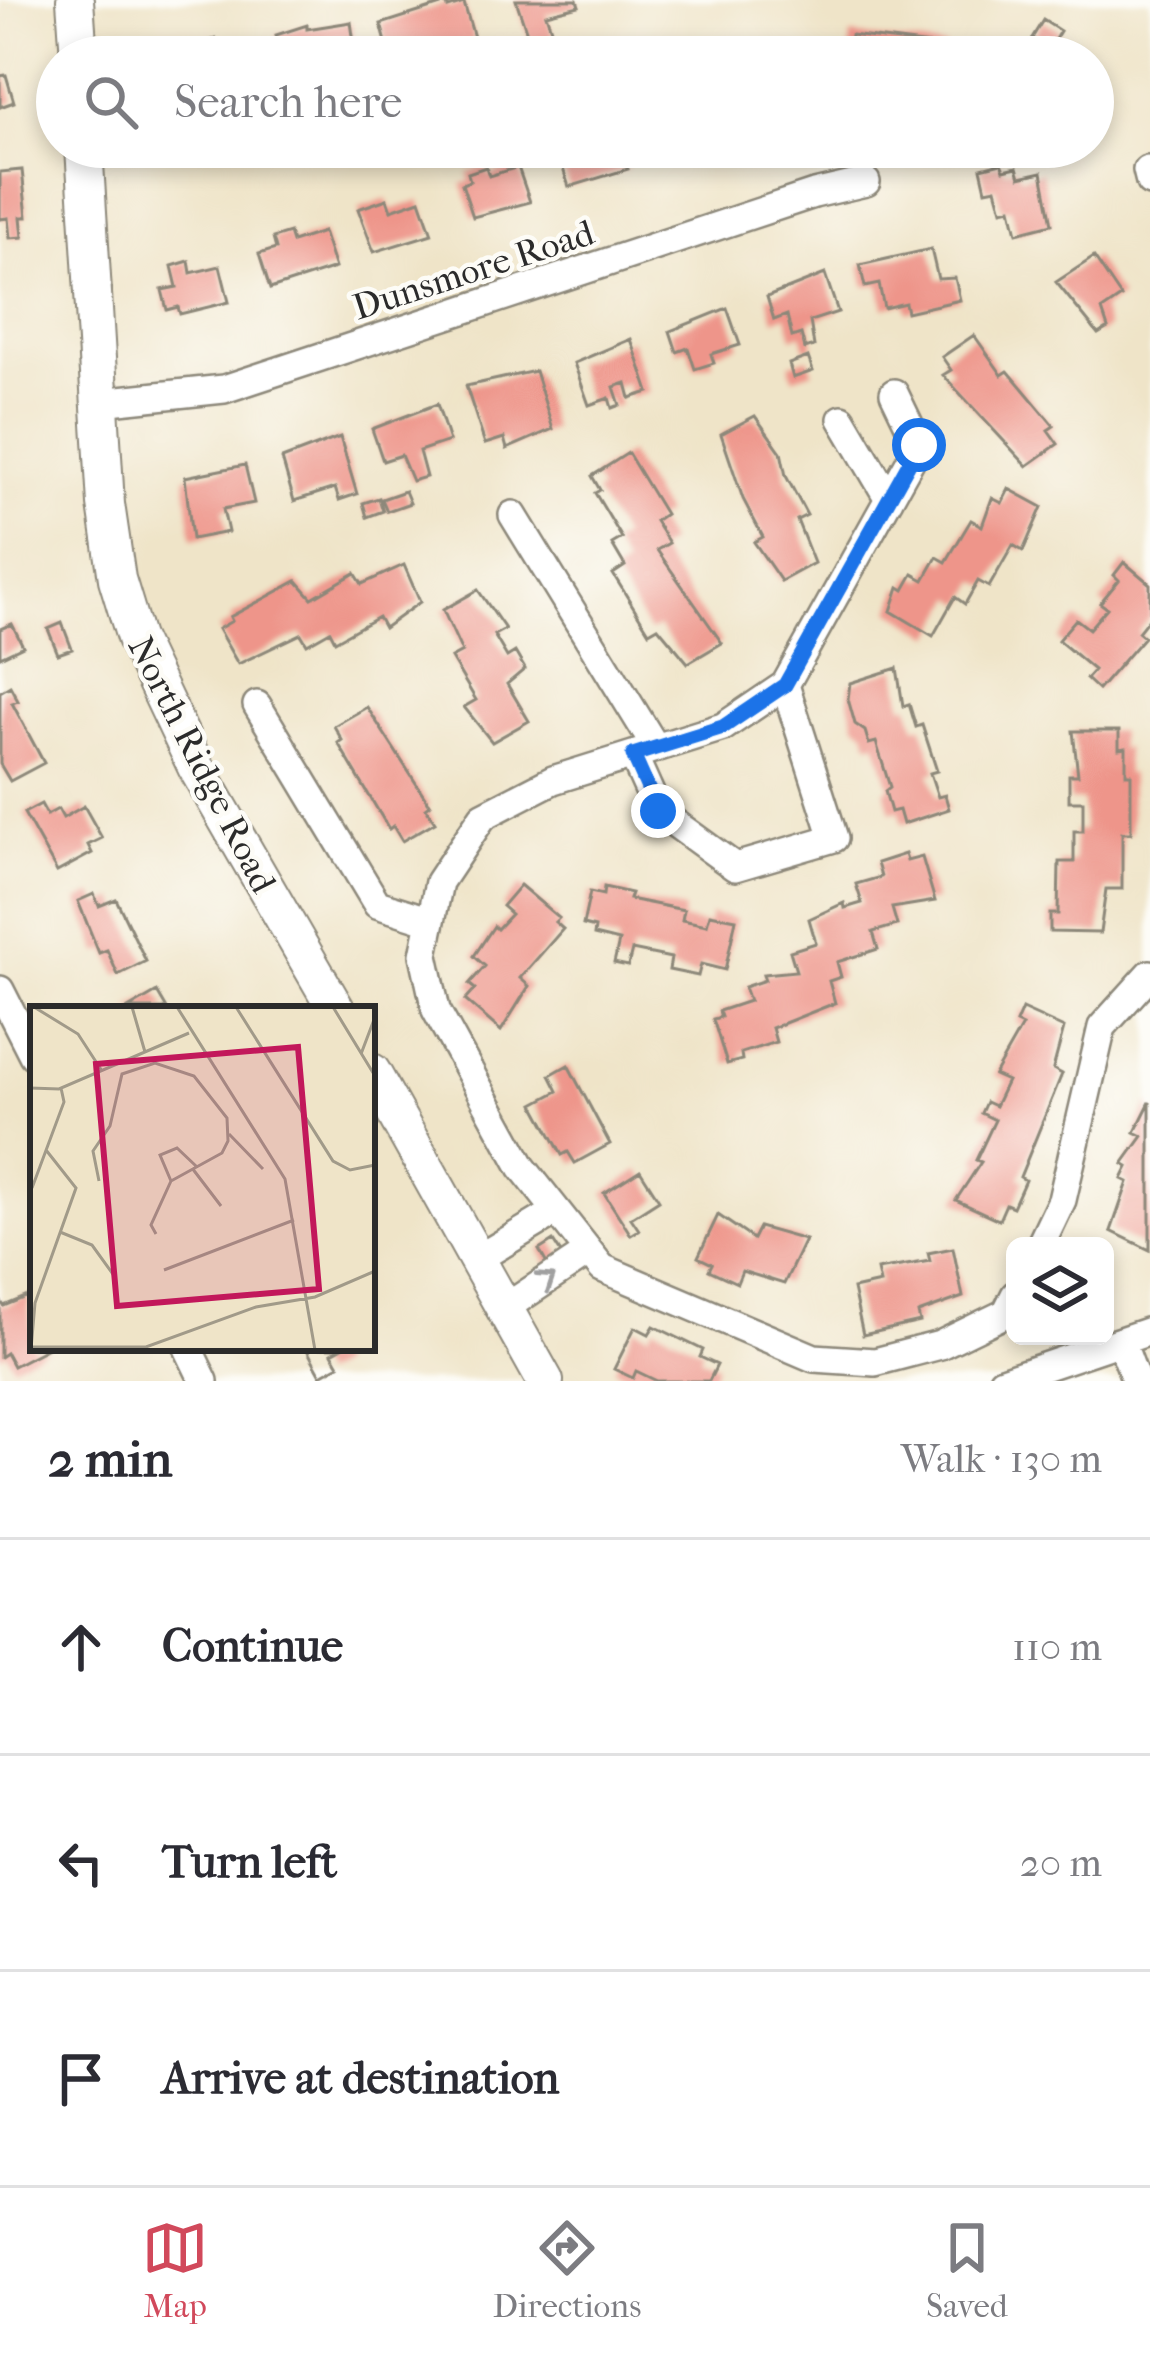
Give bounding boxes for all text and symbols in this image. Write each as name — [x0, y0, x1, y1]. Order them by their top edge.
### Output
search box — [36, 36, 1114, 168]
icon: search — [78, 69, 144, 135]
text: Search here — [174, 76, 402, 129]
street label: Dunsmore Road — [348, 211, 599, 329]
route start — [892, 418, 946, 472]
street label: North Ridge Road — [119, 629, 285, 900]
route end — [631, 784, 685, 838]
inset map — [30, 1006, 375, 1351]
map controls — [1006, 1237, 1114, 1345]
button: layers — [1006, 1237, 1114, 1345]
one-way arrow — [534, 1272, 556, 1294]
text: 2 min — [48, 1429, 172, 1489]
text: Walk · 130 m — [901, 1436, 1102, 1482]
icon: ahead — [48, 1614, 114, 1680]
text: Continue — [162, 1620, 343, 1673]
text: 110 m — [1012, 1624, 1102, 1670]
icon: left — [48, 1830, 114, 1896]
text: Turn left — [162, 1836, 337, 1889]
text: 20 m — [1020, 1840, 1102, 1886]
icon: arrive — [48, 2046, 114, 2112]
text: Arrive at destination — [162, 2052, 559, 2105]
tab: Map — [142, 2215, 208, 2326]
tab: Directions — [493, 2215, 641, 2326]
tab: Saved — [926, 2215, 1008, 2326]

